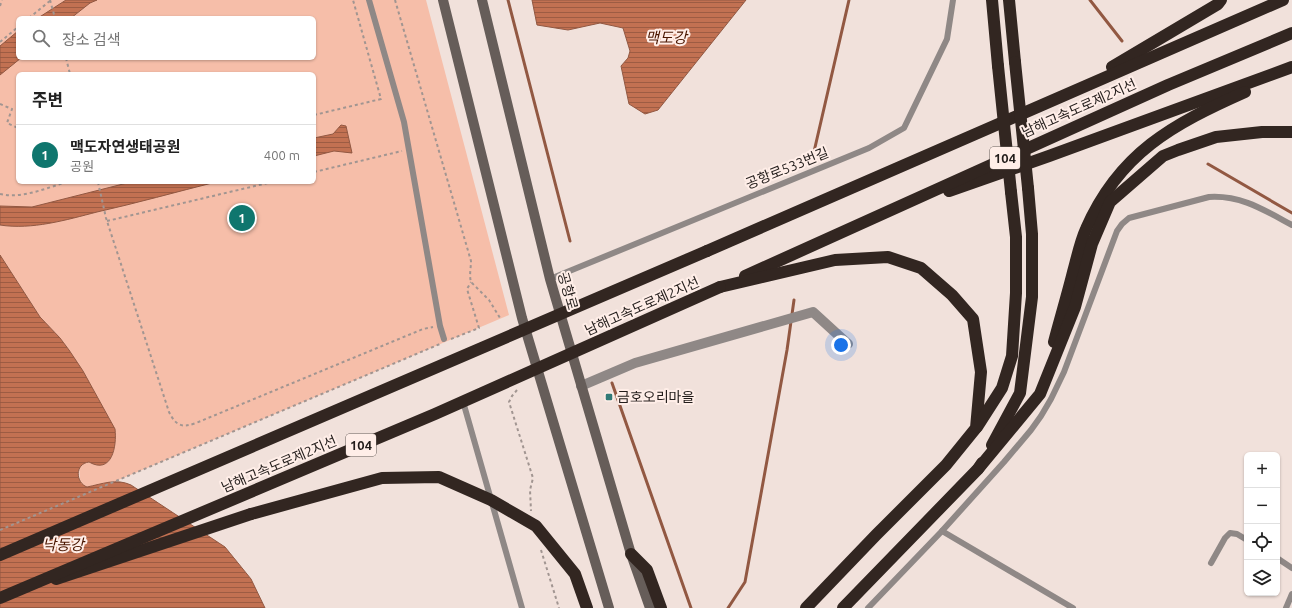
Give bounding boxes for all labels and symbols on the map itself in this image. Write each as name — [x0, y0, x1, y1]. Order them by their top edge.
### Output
water label: 맥도강 — [645, 29, 689, 46]
street label: 남해고속도로제2지선 — [1019, 76, 1139, 140]
street label: 공항로533번길 — [743, 144, 831, 192]
road number: 104 — [990, 147, 1020, 169]
pin: 1 — [229, 203, 255, 233]
street label: 공항로 — [555, 270, 581, 312]
street label: 남해고속도로제2지선 — [582, 274, 702, 338]
your location — [831, 335, 851, 355]
place label: 금호오리마을 — [617, 389, 694, 405]
marker: 금호오리마을 — [604, 392, 614, 402]
street label: 남해고속도로제2지선 — [219, 432, 339, 496]
road number: 104 — [346, 434, 376, 456]
water label: 낙동강 — [42, 536, 86, 553]

